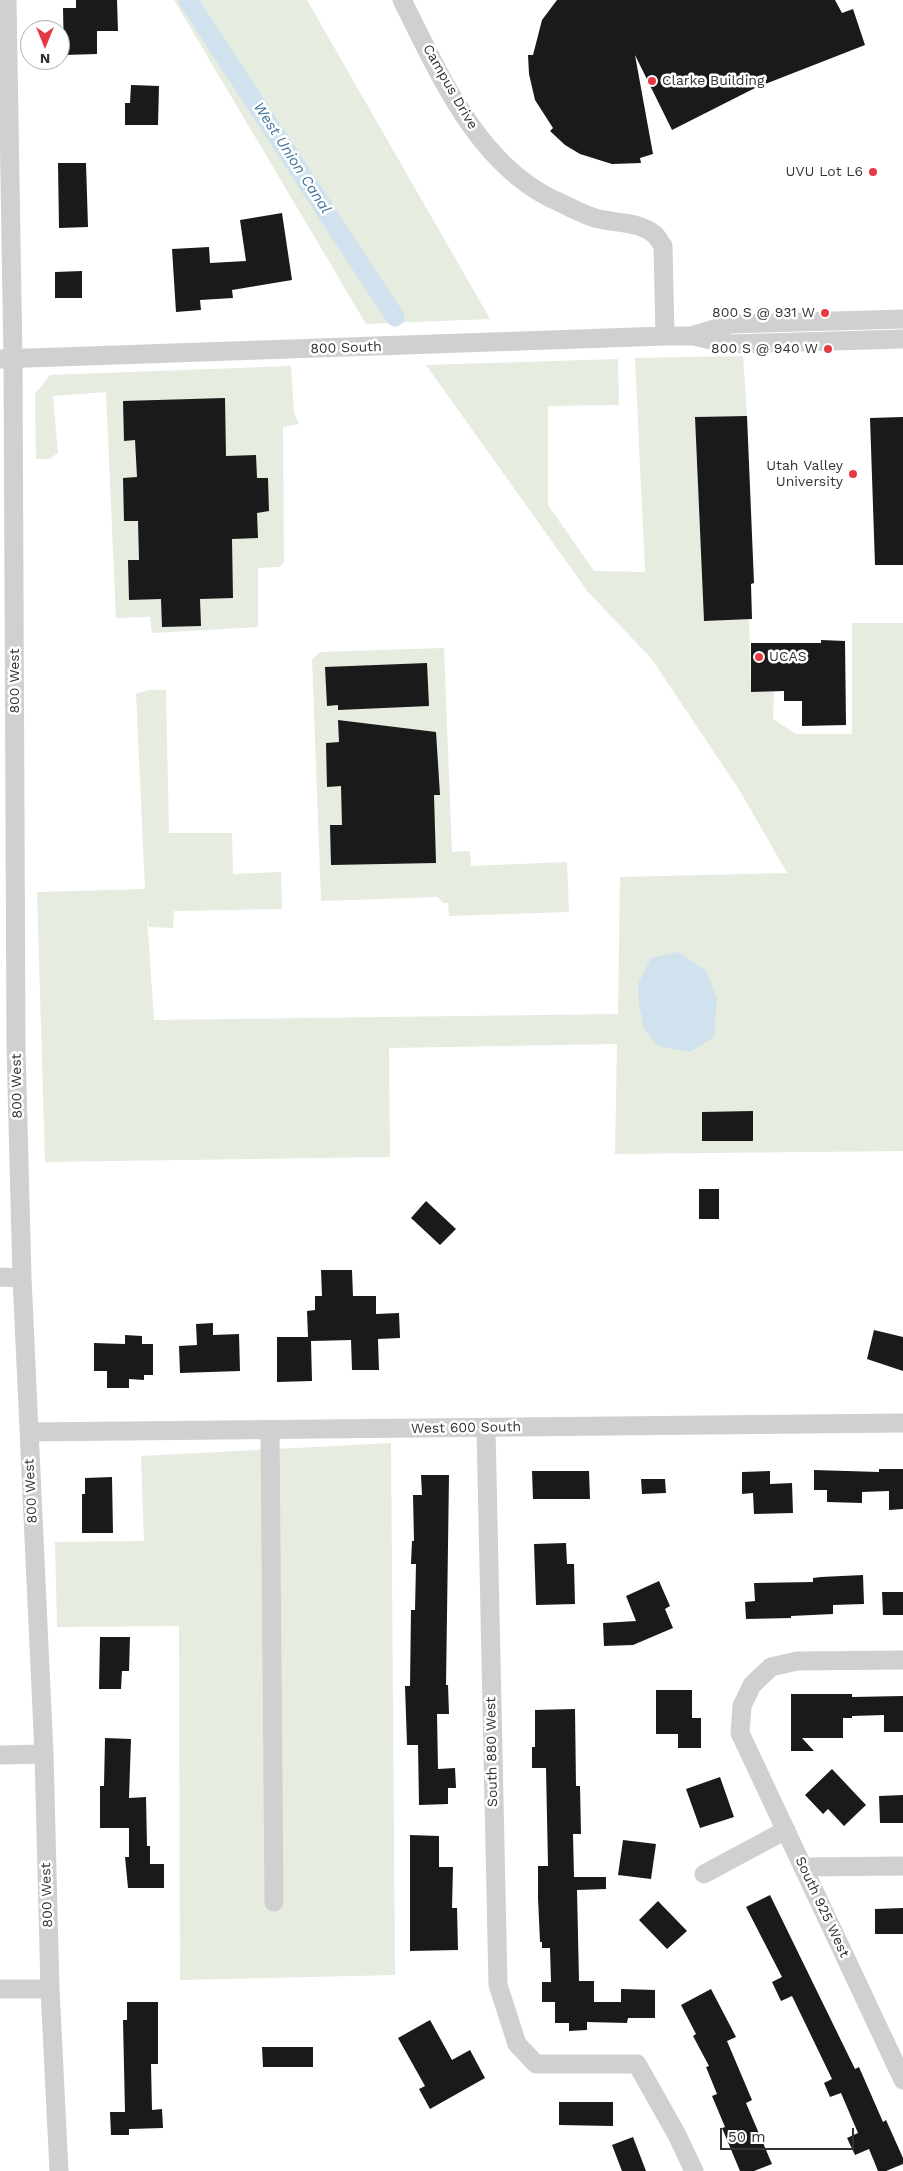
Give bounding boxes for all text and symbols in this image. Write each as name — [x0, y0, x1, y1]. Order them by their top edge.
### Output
north arrow — [20, 20, 70, 70]
street label: Campus Drive — [419, 42, 481, 132]
text: N — [40, 51, 50, 67]
place label: Clarke Building — [662, 73, 764, 89]
marker: Clarke Building — [646, 75, 658, 87]
water label: West Union Canal — [249, 99, 335, 217]
place label: UVU Lot L6 — [786, 164, 863, 180]
marker: UVU Lot L6 — [867, 166, 879, 178]
place label: 800 S @ 931 W — [712, 305, 815, 321]
marker: 800 S @ 931 W — [819, 307, 831, 319]
street label: 800 South — [310, 338, 382, 358]
place label: 800 S @ 940 W — [711, 341, 818, 357]
marker: 800 S @ 940 W — [822, 343, 834, 355]
place label: Utah Valley University — [766, 458, 843, 491]
marker: Utah Valley University — [847, 468, 859, 480]
street label: 800 West — [7, 648, 23, 714]
place label: UCAS — [769, 649, 807, 665]
marker: UCAS — [753, 651, 765, 663]
street label: 800 West — [8, 1053, 26, 1119]
street label: West 600 South — [411, 1419, 521, 1437]
street label: 800 West — [21, 1458, 41, 1524]
street label: South 880 West — [483, 1697, 501, 1807]
street label: South 925 West — [791, 1854, 853, 1960]
street label: 800 West — [37, 1862, 57, 1928]
scale bar — [723, 2118, 857, 2150]
text: 50 m — [728, 2128, 765, 2146]

